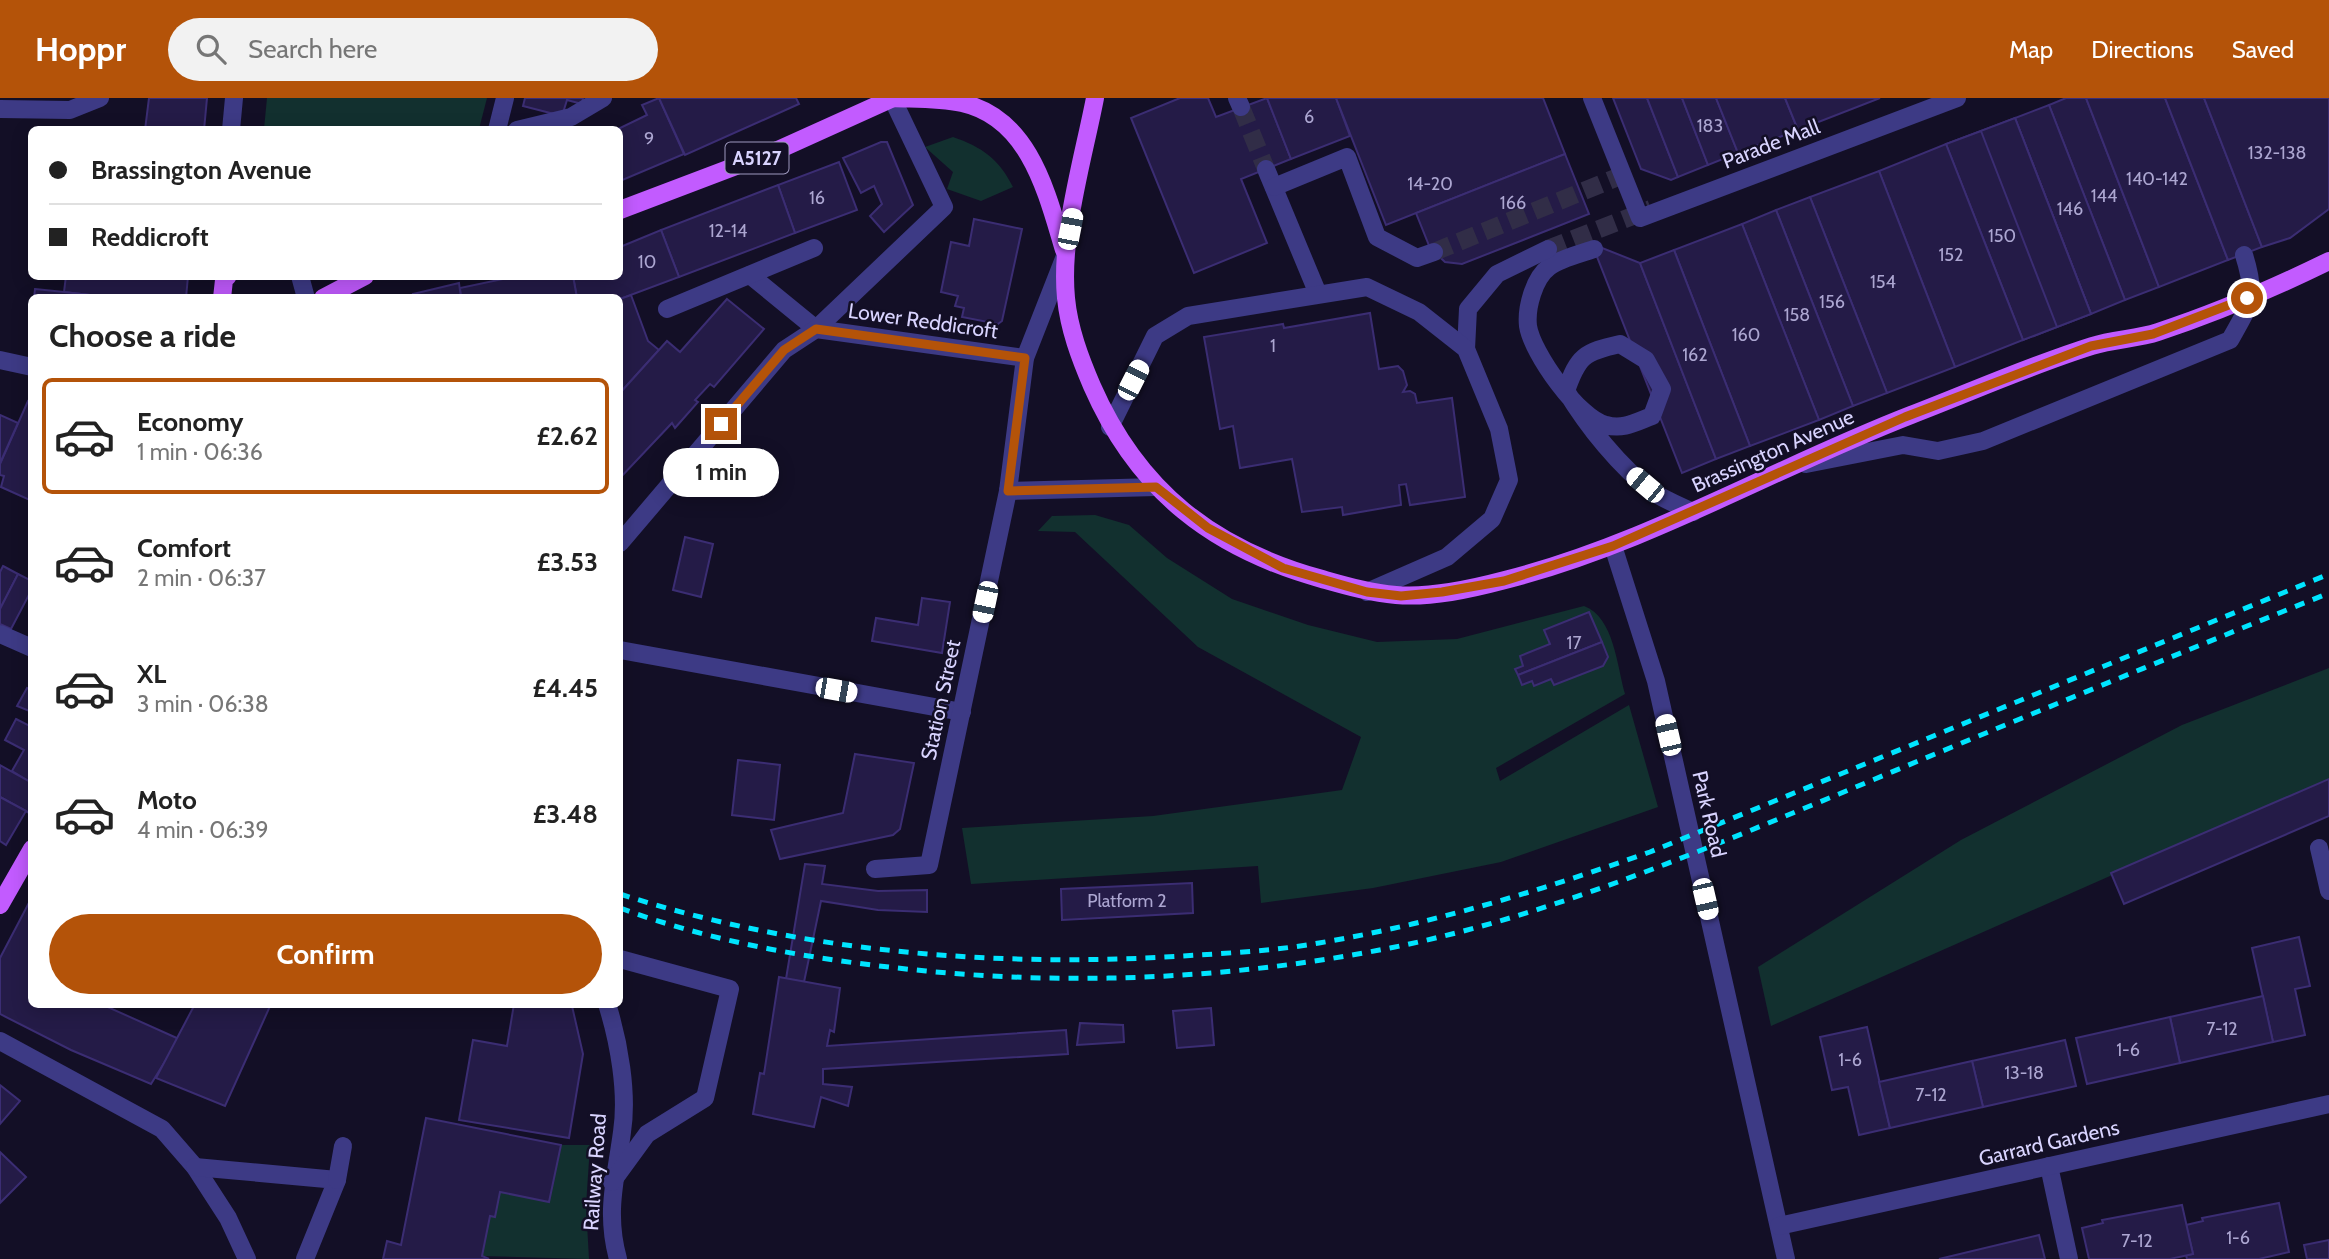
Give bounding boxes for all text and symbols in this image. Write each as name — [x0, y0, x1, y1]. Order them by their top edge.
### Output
search box — [168, 18, 658, 81]
text: Hoppr — [35, 29, 126, 69]
icon: search — [192, 30, 230, 68]
text: Search here — [248, 33, 377, 65]
text: Map — [2009, 35, 2053, 64]
text: Directions — [2091, 35, 2194, 64]
text: Saved — [2232, 35, 2294, 64]
house number: 6 — [1304, 106, 1314, 128]
street label: Parade Mall — [1719, 113, 1823, 174]
house number: 183 — [1697, 115, 1723, 137]
house number: 9 — [644, 128, 654, 150]
road number: A5127 — [726, 142, 788, 174]
house number: 132-138 — [2248, 142, 2306, 164]
text: Brassington Avenue — [91, 154, 311, 186]
house number: 140-142 — [2126, 168, 2188, 190]
house number: 14-20 — [1407, 173, 1453, 195]
house number: 144 — [2091, 185, 2117, 207]
house number: 16 — [809, 187, 825, 209]
house number: 166 — [1500, 192, 1526, 214]
house number: 146 — [2057, 198, 2083, 220]
car — [1056, 206, 1085, 252]
house number: 12-14 — [709, 220, 747, 242]
text: Reddicroft — [91, 221, 209, 253]
house number: 150 — [1988, 225, 2016, 247]
house number: 152 — [1938, 244, 1964, 266]
house number: 10 — [638, 251, 656, 273]
house number: 154 — [1870, 271, 1896, 293]
route start — [2231, 282, 2263, 314]
house number: 156 — [1819, 291, 1845, 313]
street label: Lower Reddicroft — [846, 298, 1000, 343]
house number: 158 — [1784, 304, 1810, 326]
text: Choose a ride — [49, 316, 236, 355]
house number: 160 — [1732, 324, 1760, 346]
house number: 1 — [1270, 335, 1276, 357]
house number: 162 — [1682, 344, 1708, 366]
car — [1115, 357, 1152, 403]
street label: Brassington Avenue — [1688, 404, 1858, 497]
icon: car — [53, 405, 116, 468]
text: Economy — [137, 406, 243, 438]
route end — [705, 408, 737, 440]
text: £2.62 — [537, 420, 598, 452]
text: 1 min · 06:36 — [137, 438, 263, 466]
callout: 1 min — [663, 448, 779, 498]
text: 1 min — [695, 458, 747, 486]
car — [1623, 463, 1668, 507]
icon: car — [53, 531, 116, 594]
text: Comfort — [137, 532, 231, 564]
text: £3.53 — [537, 546, 598, 578]
text: 2 min · 06:37 — [137, 564, 266, 592]
car — [971, 579, 1000, 625]
house number: 17 — [1567, 632, 1581, 654]
street label: Station Street — [916, 637, 965, 762]
icon: car — [53, 657, 116, 720]
text: XL — [137, 658, 166, 690]
text: £4.45 — [532, 672, 598, 704]
car — [814, 676, 859, 704]
text: 3 min · 06:38 — [137, 690, 269, 718]
car — [1654, 712, 1683, 758]
street label: Park Road — [1687, 768, 1732, 860]
icon: car — [53, 783, 116, 846]
text: Moto — [137, 784, 197, 816]
text: £3.48 — [533, 798, 598, 830]
text: 4 min · 06:39 — [137, 816, 269, 844]
car — [1691, 876, 1720, 922]
house number: Platform 2 — [1087, 890, 1167, 912]
button: Confirm — [49, 914, 602, 994]
house number: 7-12 — [2206, 1018, 2238, 1040]
house number: 1-6 — [2116, 1039, 2140, 1061]
house number: 1-6 — [1838, 1049, 1862, 1071]
house number: 13-18 — [2004, 1062, 2044, 1084]
house number: 7-12 — [1915, 1084, 1947, 1106]
street label: Railway Road — [578, 1112, 611, 1232]
street label: Garrard Gardens — [1976, 1114, 2122, 1171]
house number: 1-6 — [2226, 1227, 2250, 1249]
house number: 7-12 — [2121, 1230, 2153, 1252]

